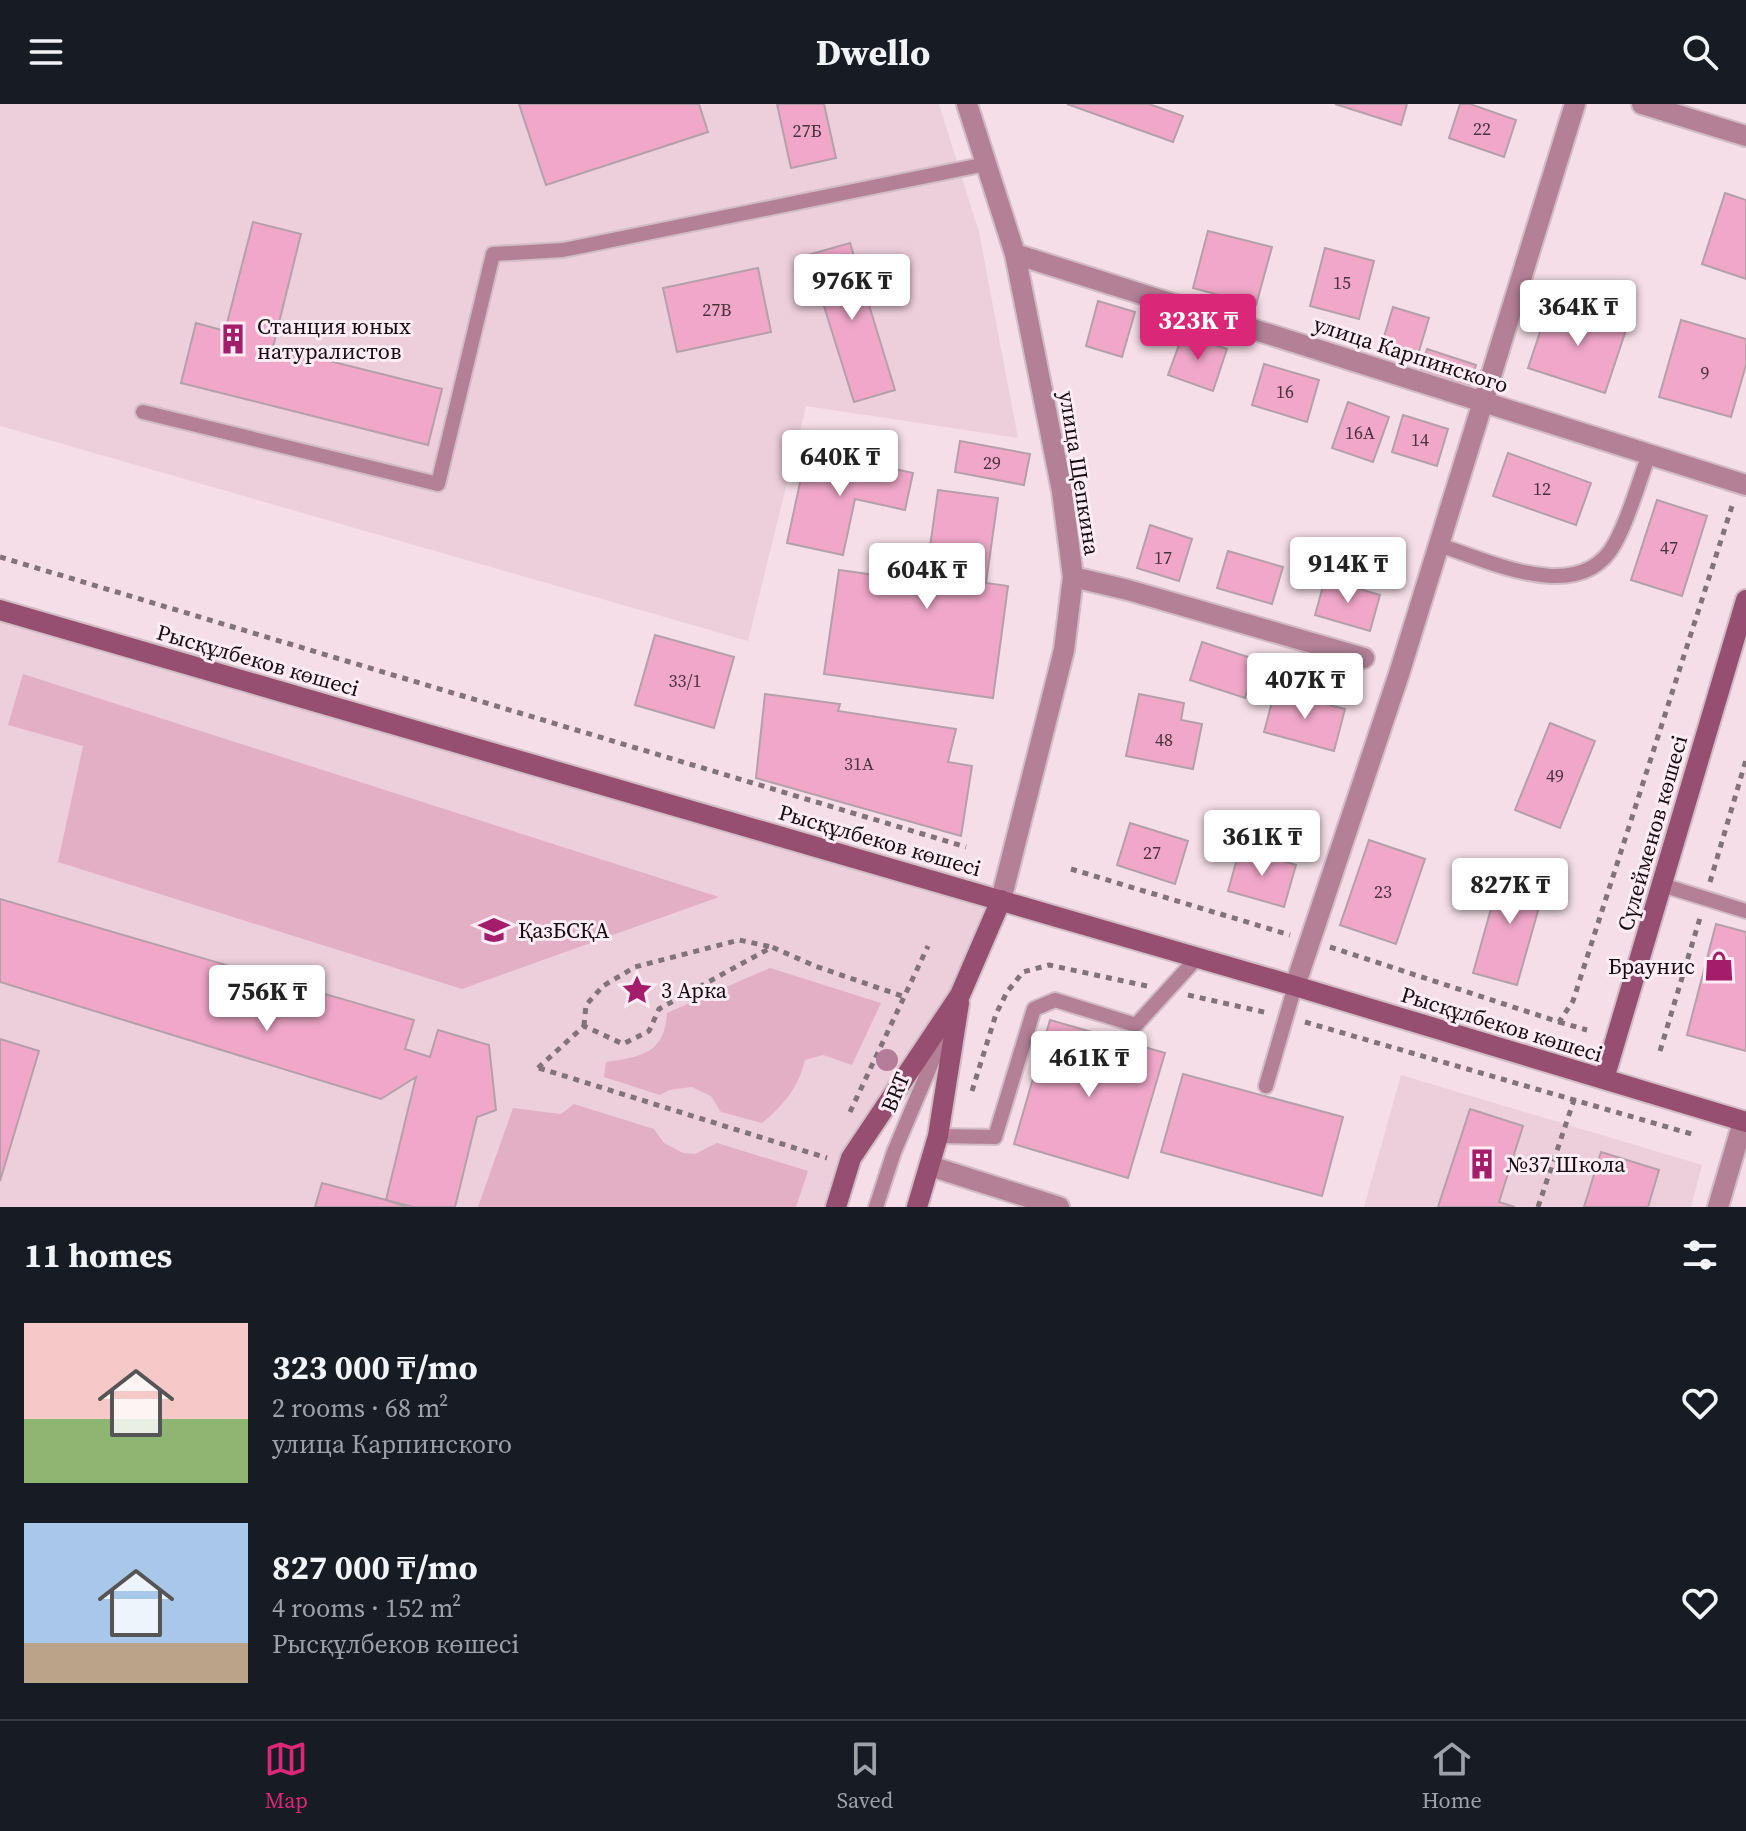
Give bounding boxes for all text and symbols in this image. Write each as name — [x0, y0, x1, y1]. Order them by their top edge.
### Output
text: Dwello — [816, 28, 930, 77]
icon: menu — [24, 30, 68, 74]
icon: search — [1678, 30, 1722, 74]
house number: 22 — [1473, 116, 1491, 141]
house number: 27Б — [792, 118, 822, 143]
pin: 976K ₸ — [787, 254, 917, 322]
text: 976K ₸ — [812, 262, 892, 298]
house number: 15 — [1333, 270, 1351, 295]
pin: 364K ₸ — [1513, 280, 1643, 348]
text: 364K ₸ — [1538, 288, 1618, 324]
pin: 323K ₸ — [1133, 294, 1263, 362]
house number: 27В — [702, 297, 732, 322]
text: 323K ₸ — [1158, 302, 1238, 338]
street label: улица Карпинского — [1310, 308, 1512, 400]
place label: Станция юных натуралистов — [257, 311, 411, 366]
building icon: Станция юных натуралистов — [216, 322, 250, 356]
house number: 9 — [1701, 360, 1710, 385]
house number: 16 — [1276, 379, 1294, 404]
street label: улица Щепкина — [1052, 389, 1108, 558]
house number: 16А — [1345, 420, 1375, 445]
house number: 14 — [1411, 427, 1429, 452]
pin: 640K ₸ — [775, 430, 905, 498]
text: 640K ₸ — [800, 438, 880, 474]
house number: 29 — [983, 450, 1001, 475]
house number: 12 — [1533, 476, 1551, 501]
house number: 47 — [1660, 535, 1678, 560]
pin: 914K ₸ — [1283, 537, 1413, 605]
pin: 604K ₸ — [862, 543, 992, 611]
house number: 17 — [1154, 545, 1172, 570]
text: 914K ₸ — [1308, 545, 1388, 581]
text: 604K ₸ — [887, 551, 967, 587]
street label: Рысқұлбеков көшесі — [153, 617, 363, 703]
pin: 407K ₸ — [1240, 653, 1370, 721]
text: 407K ₸ — [1265, 661, 1345, 697]
house number: 33/1 — [669, 668, 701, 693]
house number: 48 — [1155, 727, 1173, 752]
street label: Сүлейменов көшесі — [1610, 732, 1694, 934]
house number: 31А — [844, 751, 874, 776]
house number: 49 — [1546, 763, 1564, 788]
street label: Рысқұлбеков көшесі — [775, 797, 985, 883]
pin: 361K ₸ — [1197, 810, 1327, 878]
text: 361K ₸ — [1222, 818, 1302, 854]
house number: 27 — [1143, 840, 1161, 865]
pin: 827K ₸ — [1445, 858, 1575, 926]
text: 827K ₸ — [1470, 866, 1550, 902]
house number: 23 — [1374, 879, 1392, 904]
school or university icon: ҚазБСҚА — [477, 913, 511, 947]
place label: ҚазБСҚА — [518, 915, 610, 945]
shop icon: Браунис — [1702, 949, 1736, 983]
place label: Браунис — [1608, 951, 1695, 981]
pin: 756K ₸ — [202, 965, 332, 1033]
text: 756K ₸ — [227, 973, 307, 1009]
place icon: 3 Арка — [620, 973, 654, 1007]
place label: 3 Арка — [661, 975, 728, 1005]
street label: Рысқұлбеков көшесі — [1398, 979, 1606, 1069]
pin: 461K ₸ — [1024, 1031, 1154, 1099]
text: 461K ₸ — [1049, 1039, 1129, 1075]
street label: BRT — [873, 1068, 917, 1116]
building icon: №37 Школа — [1465, 1147, 1499, 1181]
place label: №37 Школа — [1506, 1149, 1626, 1179]
text: 11 homes — [24, 1232, 172, 1278]
icon: filters — [1678, 1233, 1722, 1277]
text: 323 000 ₸/mo — [272, 1344, 478, 1390]
icon: home — [88, 1355, 184, 1451]
icon: heart — [1678, 1381, 1722, 1425]
text: 2 rooms · 68 m² — [272, 1390, 448, 1426]
text: улица Карпинского — [272, 1426, 512, 1462]
text: 827 000 ₸/mo — [272, 1544, 478, 1590]
icon: home — [88, 1555, 184, 1651]
icon: heart — [1678, 1581, 1722, 1625]
text: 4 rooms · 152 m² — [272, 1590, 461, 1626]
text: Рысқұлбеков көшесі — [272, 1626, 519, 1662]
tab: Map — [264, 1737, 308, 1815]
tab: Saved — [837, 1737, 893, 1815]
tab: Home — [1422, 1737, 1482, 1815]

